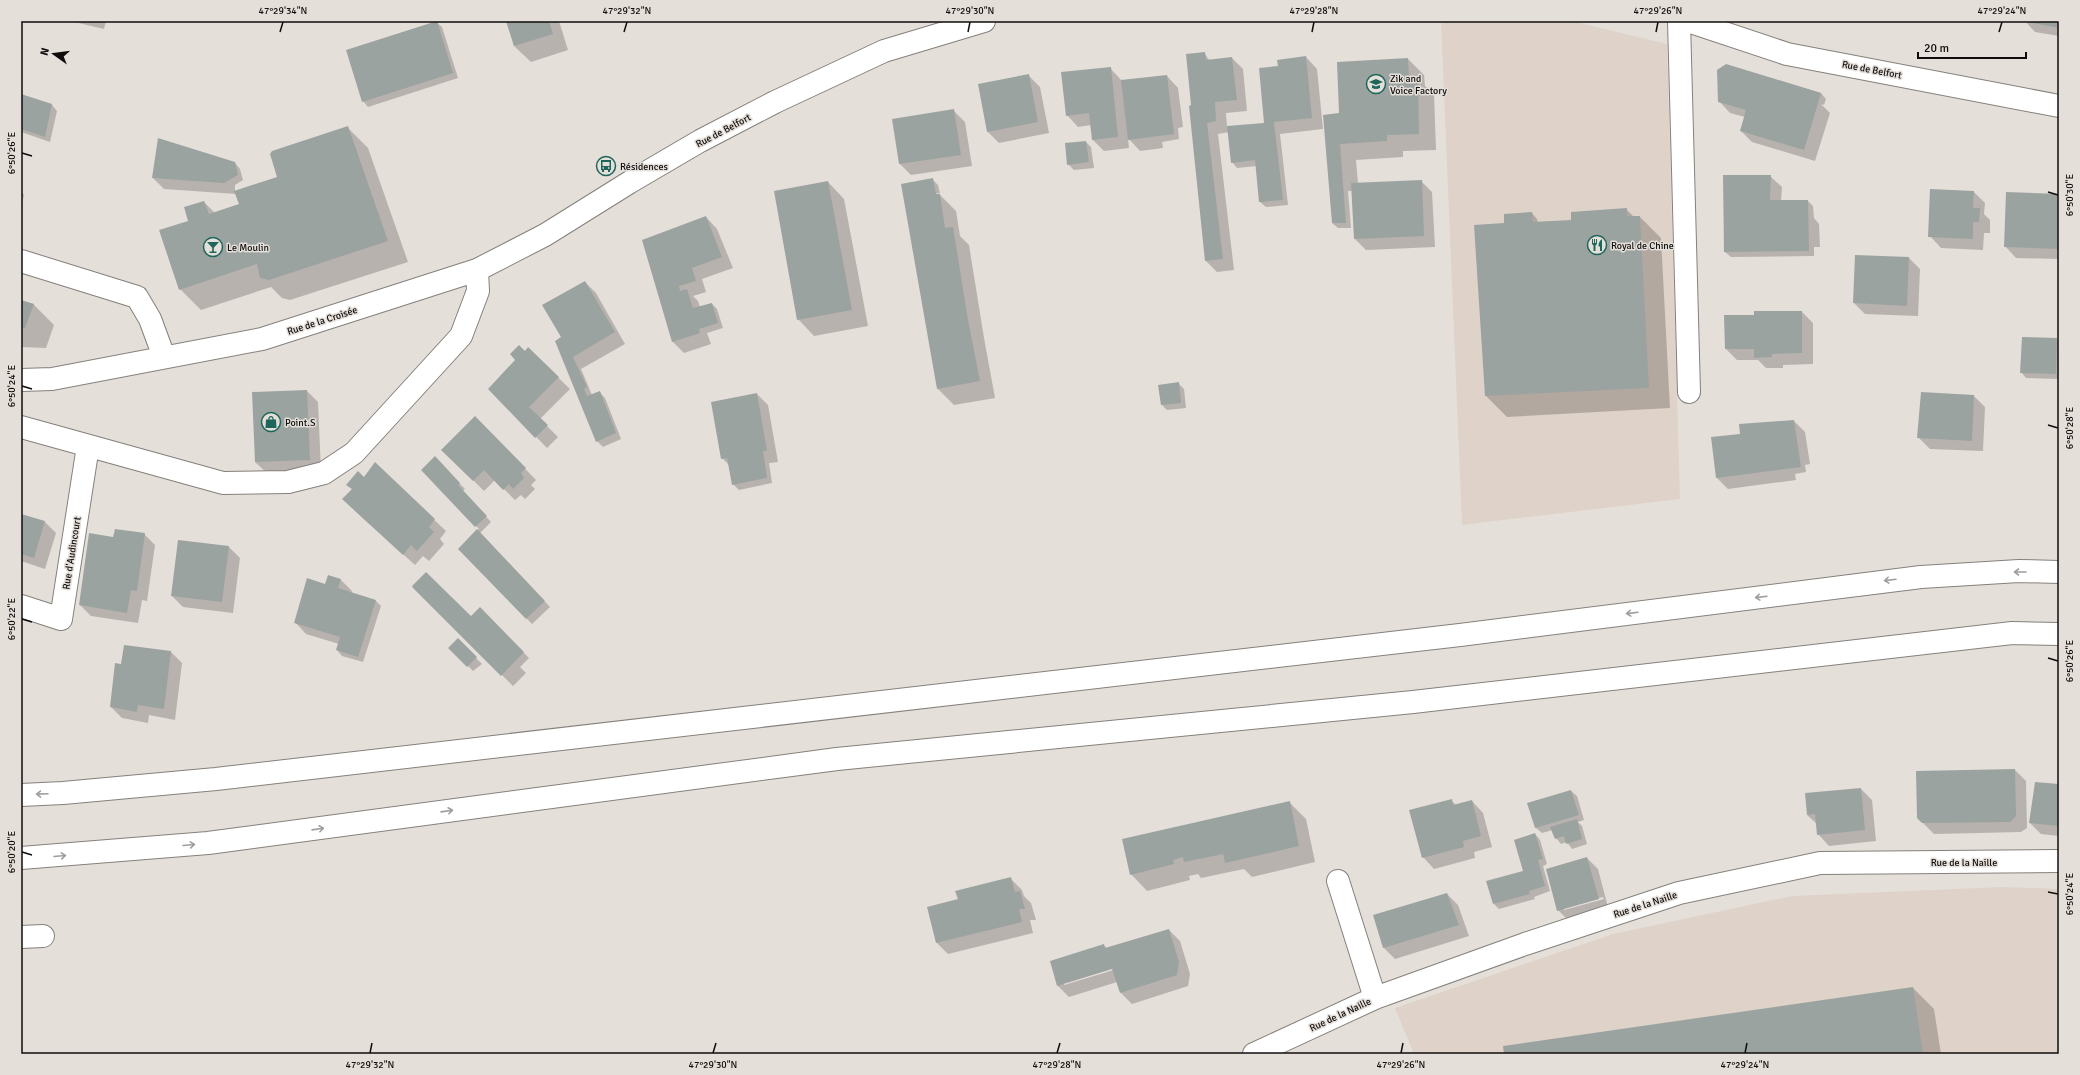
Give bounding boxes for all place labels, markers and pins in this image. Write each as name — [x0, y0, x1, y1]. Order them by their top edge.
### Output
school or university icon: Zik and Voice Factory — [1365, 73, 1387, 95]
place label: Zik and Voice Factory — [1390, 73, 1447, 97]
bus stop icon: Résidences — [595, 155, 617, 177]
place label: Résidences — [620, 161, 668, 173]
restaurant icon: Royal de Chine — [1586, 234, 1608, 256]
bar icon: Le Moulin — [202, 236, 224, 258]
place label: Royal de Chine — [1611, 240, 1674, 252]
place label: Le Moulin — [227, 242, 269, 254]
shop icon: Point.S — [260, 411, 282, 433]
place label: Point.S — [285, 417, 316, 429]

